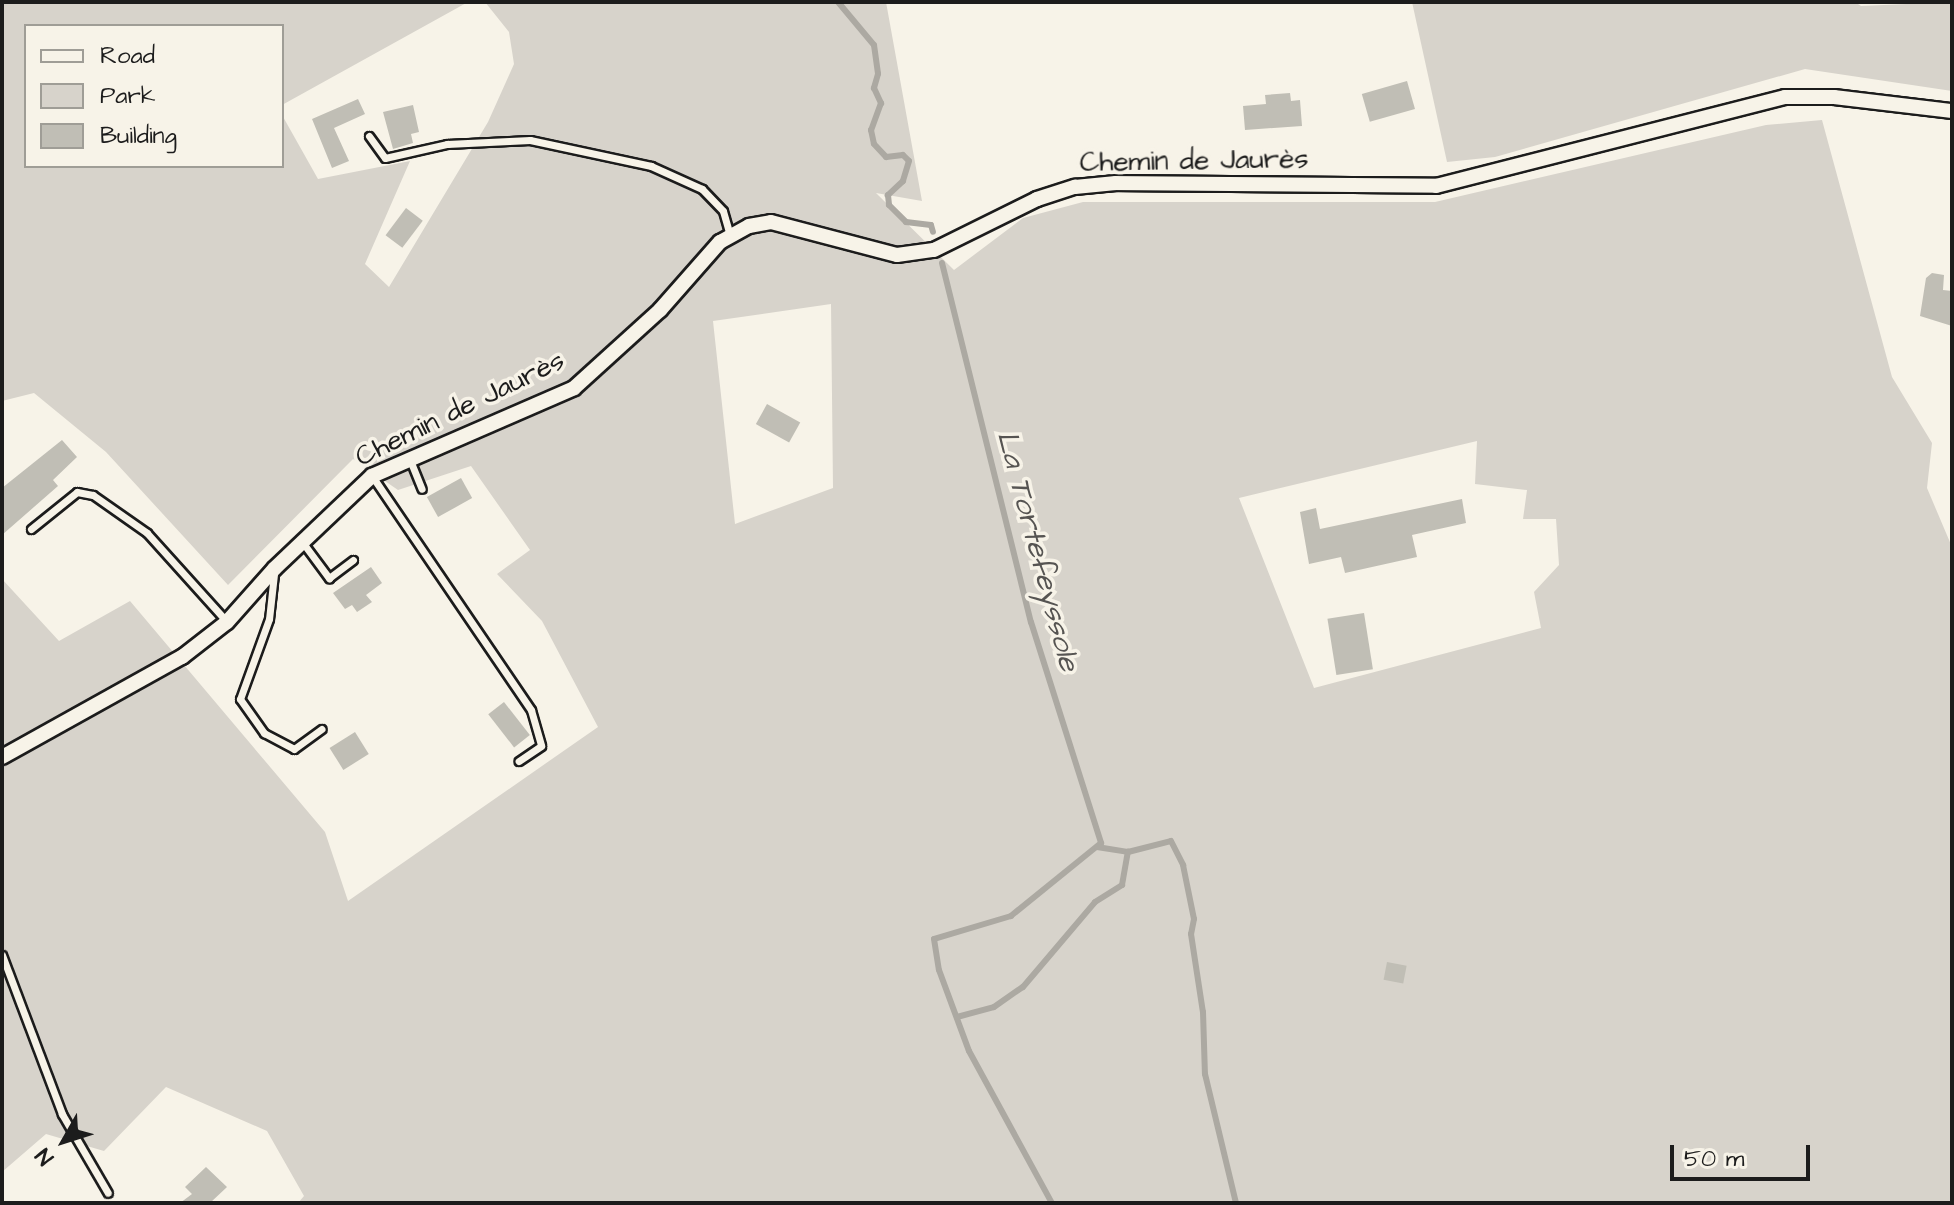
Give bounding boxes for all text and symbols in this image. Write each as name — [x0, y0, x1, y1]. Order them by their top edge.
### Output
legend — [24, 24, 284, 168]
text: Road — [100, 39, 155, 73]
text: Park — [100, 79, 156, 113]
text: Building — [100, 119, 177, 153]
street label: Chemin de Jaurès — [1079, 142, 1309, 180]
street label: Chemin de Jaurès — [350, 344, 570, 474]
water label: La Tortefeyssole — [989, 427, 1087, 675]
north arrow — [24, 1101, 104, 1181]
scale bar — [1674, 1129, 1814, 1179]
text: N — [29, 1141, 61, 1172]
text: 50 m — [1684, 1142, 1744, 1176]

